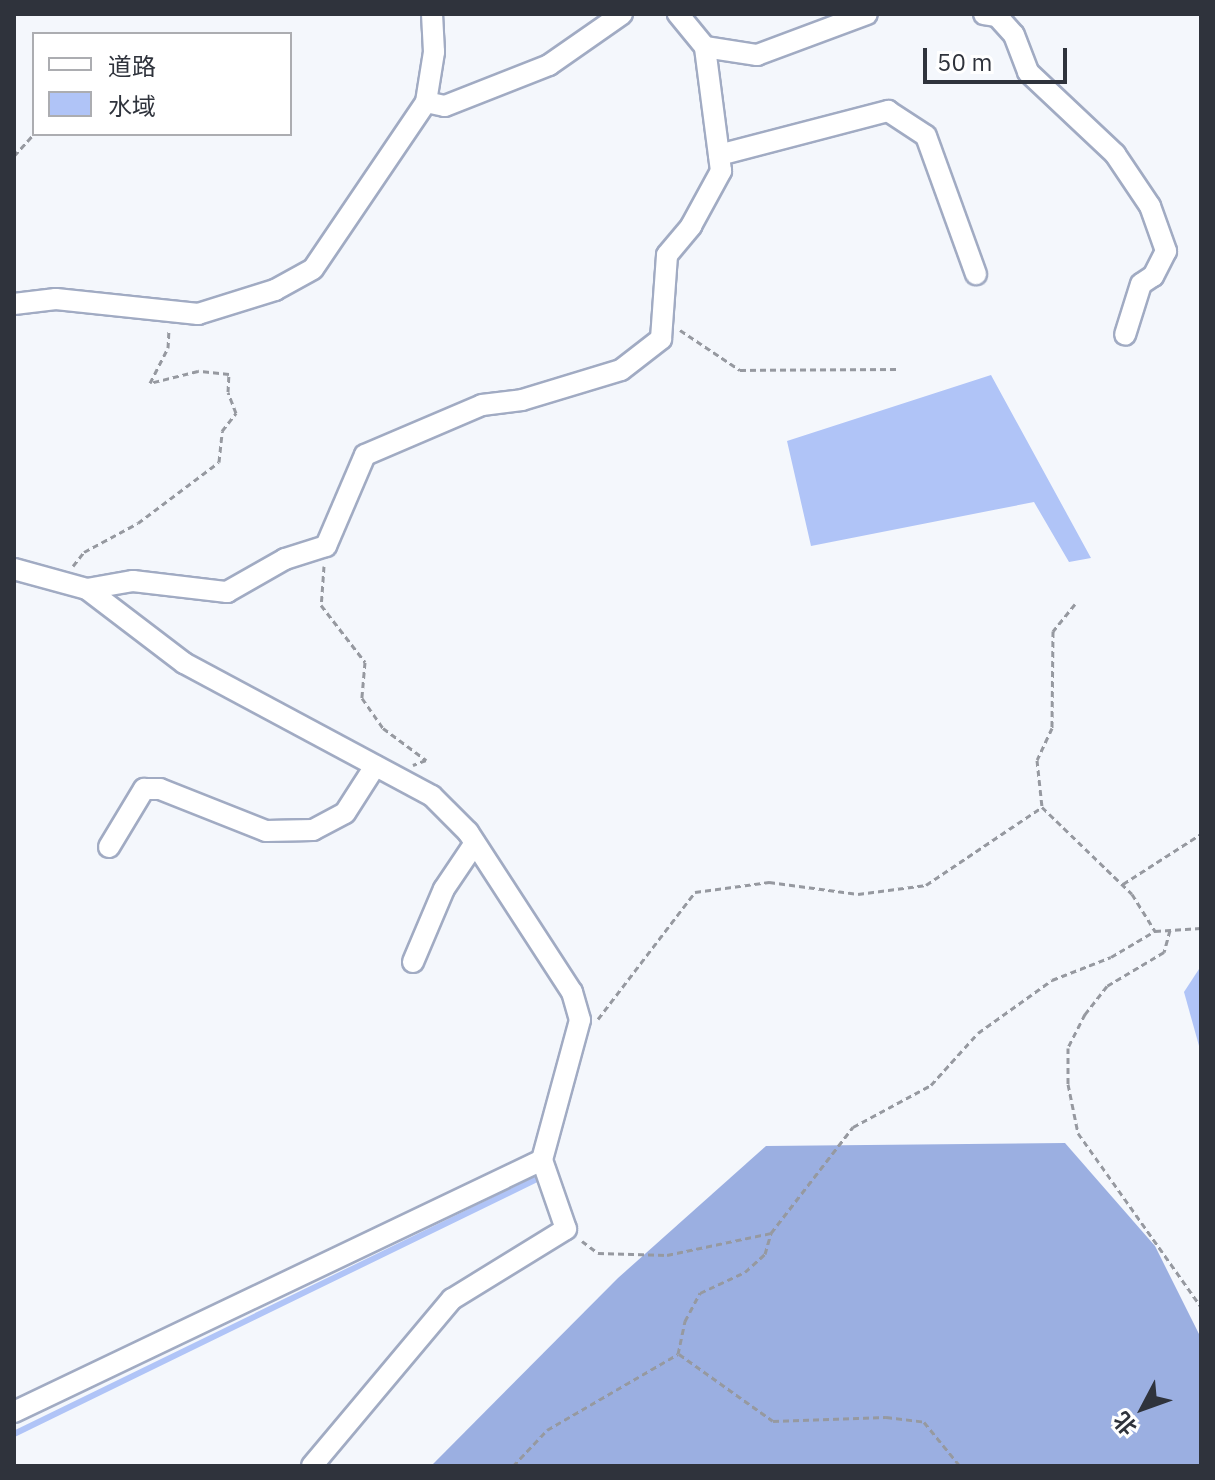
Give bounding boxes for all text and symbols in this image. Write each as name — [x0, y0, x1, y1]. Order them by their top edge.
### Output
legend — [32, 32, 292, 136]
scale bar — [927, 32, 1071, 82]
text: 50 m — [937, 46, 992, 78]
text: 道路 — [108, 50, 156, 82]
text: 水域 — [108, 90, 156, 122]
north arrow — [1103, 1368, 1183, 1448]
text: 北 — [1106, 1406, 1143, 1442]

